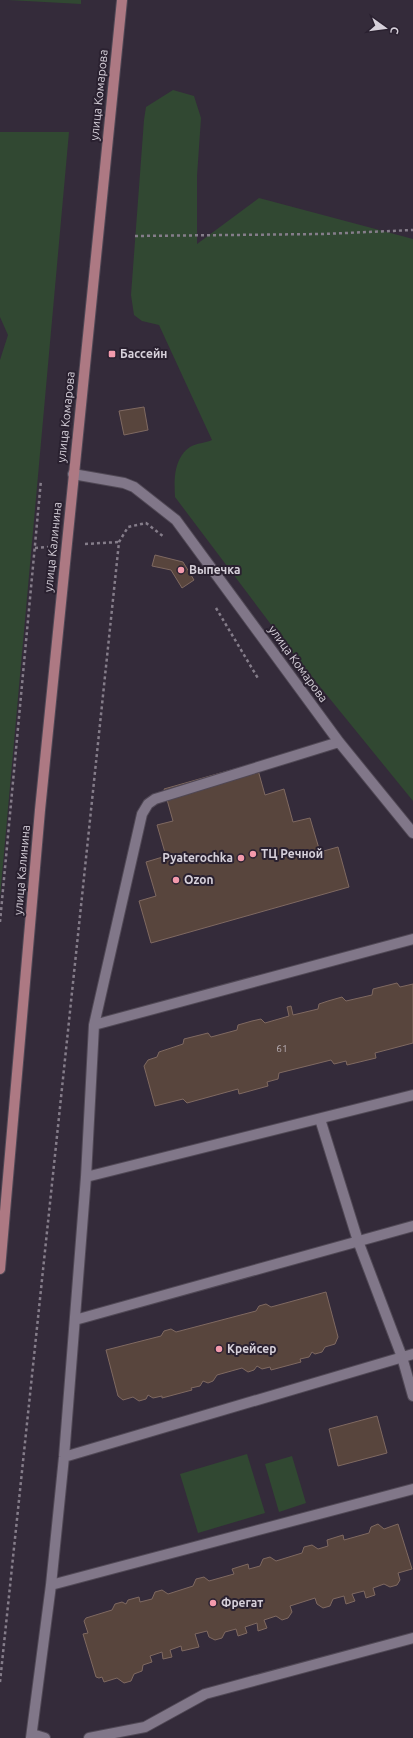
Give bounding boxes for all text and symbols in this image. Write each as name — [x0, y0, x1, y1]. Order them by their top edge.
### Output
north arrow — [365, 8, 405, 48]
text: С — [388, 26, 401, 35]
street label: улица Комарова — [87, 49, 110, 141]
place label: Бассейн — [120, 347, 167, 360]
marker: Бассейн — [107, 349, 117, 359]
street label: улица Комарова — [54, 371, 77, 463]
street label: улица Калинина — [41, 501, 64, 593]
place label: Выпечка — [189, 563, 241, 576]
marker: Выпечка — [176, 565, 186, 575]
street label: улица Комарова — [266, 623, 331, 705]
street label: улица Калинина — [11, 824, 32, 916]
place label: ТЦ Речной — [261, 847, 323, 860]
marker: ТЦ Речной — [248, 849, 258, 859]
place label: Pyaterochka — [162, 851, 233, 864]
marker: Pyaterochka — [236, 853, 246, 863]
place label: Ozon — [184, 873, 213, 886]
marker: Ozon — [171, 875, 181, 885]
house number: 61 — [276, 1043, 288, 1054]
place label: Крейсер — [227, 1342, 276, 1355]
marker: Крейсер — [214, 1344, 224, 1354]
place label: Фрегат — [221, 1596, 263, 1609]
marker: Фрегат — [208, 1598, 218, 1608]

